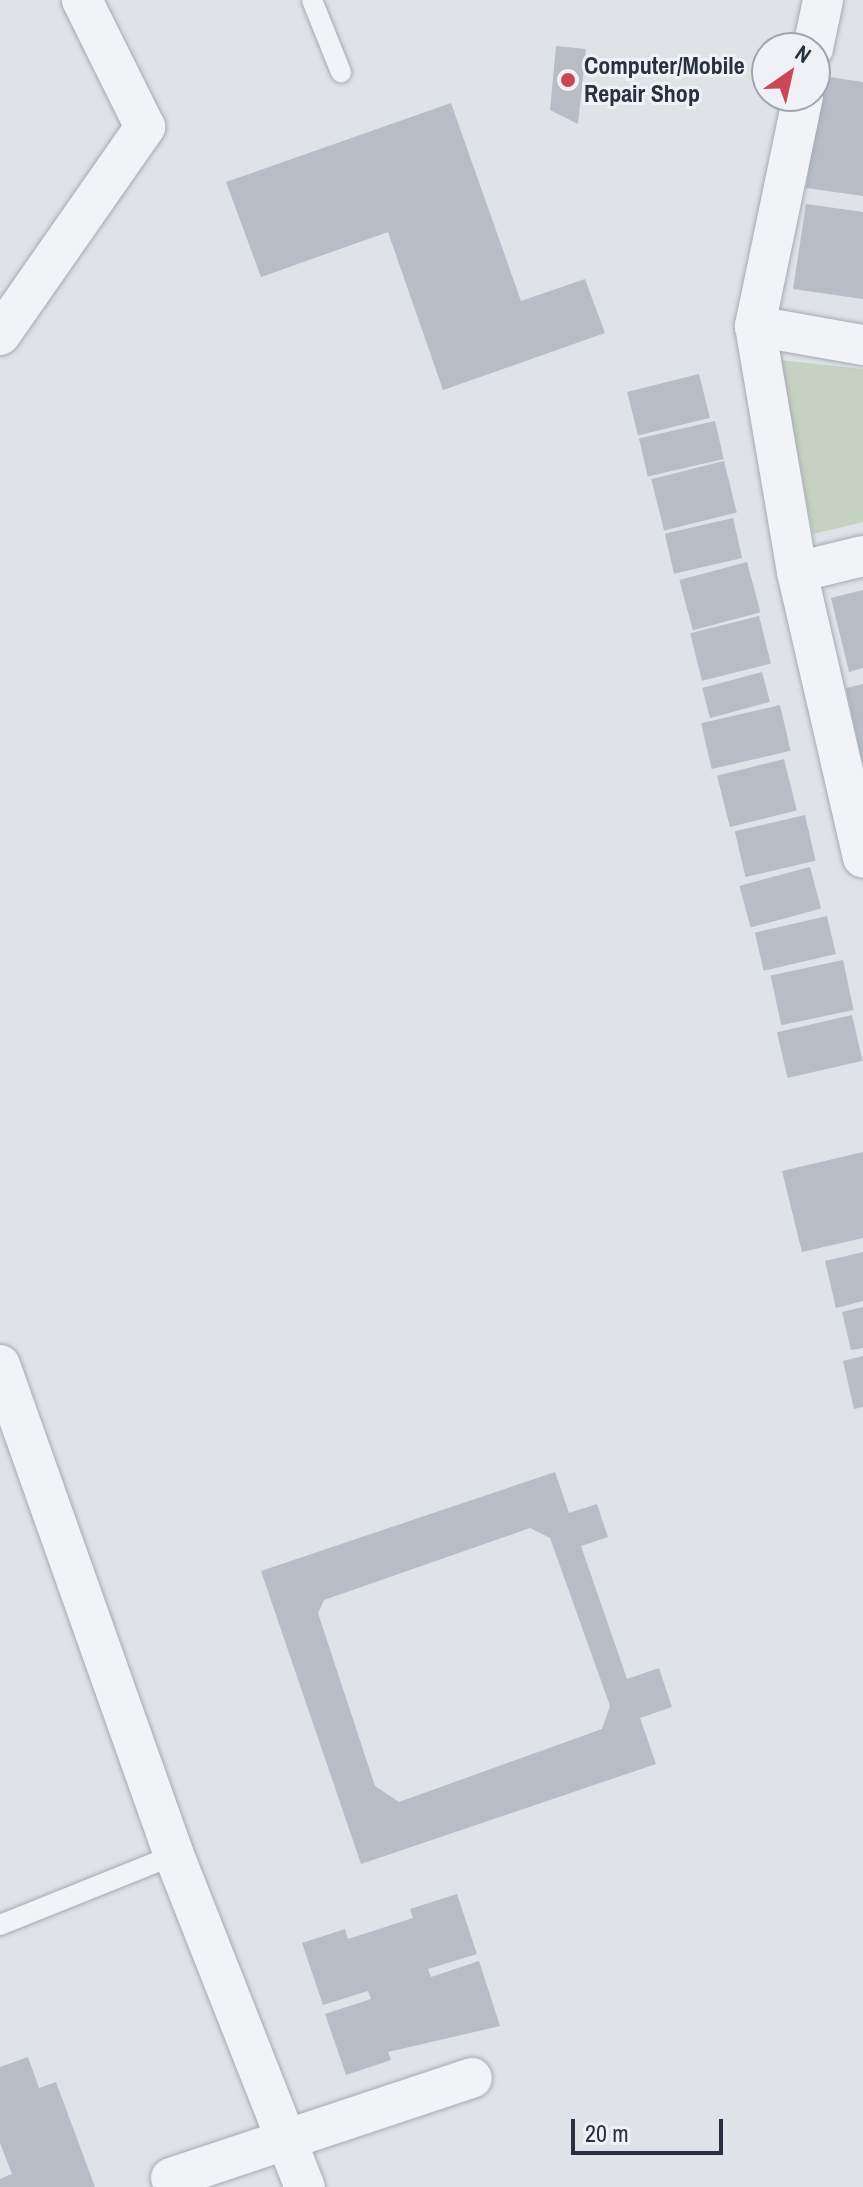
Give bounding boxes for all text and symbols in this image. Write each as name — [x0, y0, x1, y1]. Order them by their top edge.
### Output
north arrow — [751, 32, 831, 112]
text: N — [790, 38, 817, 70]
place label: Computer/Mobile Repair Shop — [584, 52, 745, 108]
marker: Computer/Mobile Repair Shop — [559, 71, 577, 89]
scale bar — [575, 2103, 727, 2153]
text: 20 m — [585, 2117, 629, 2149]

